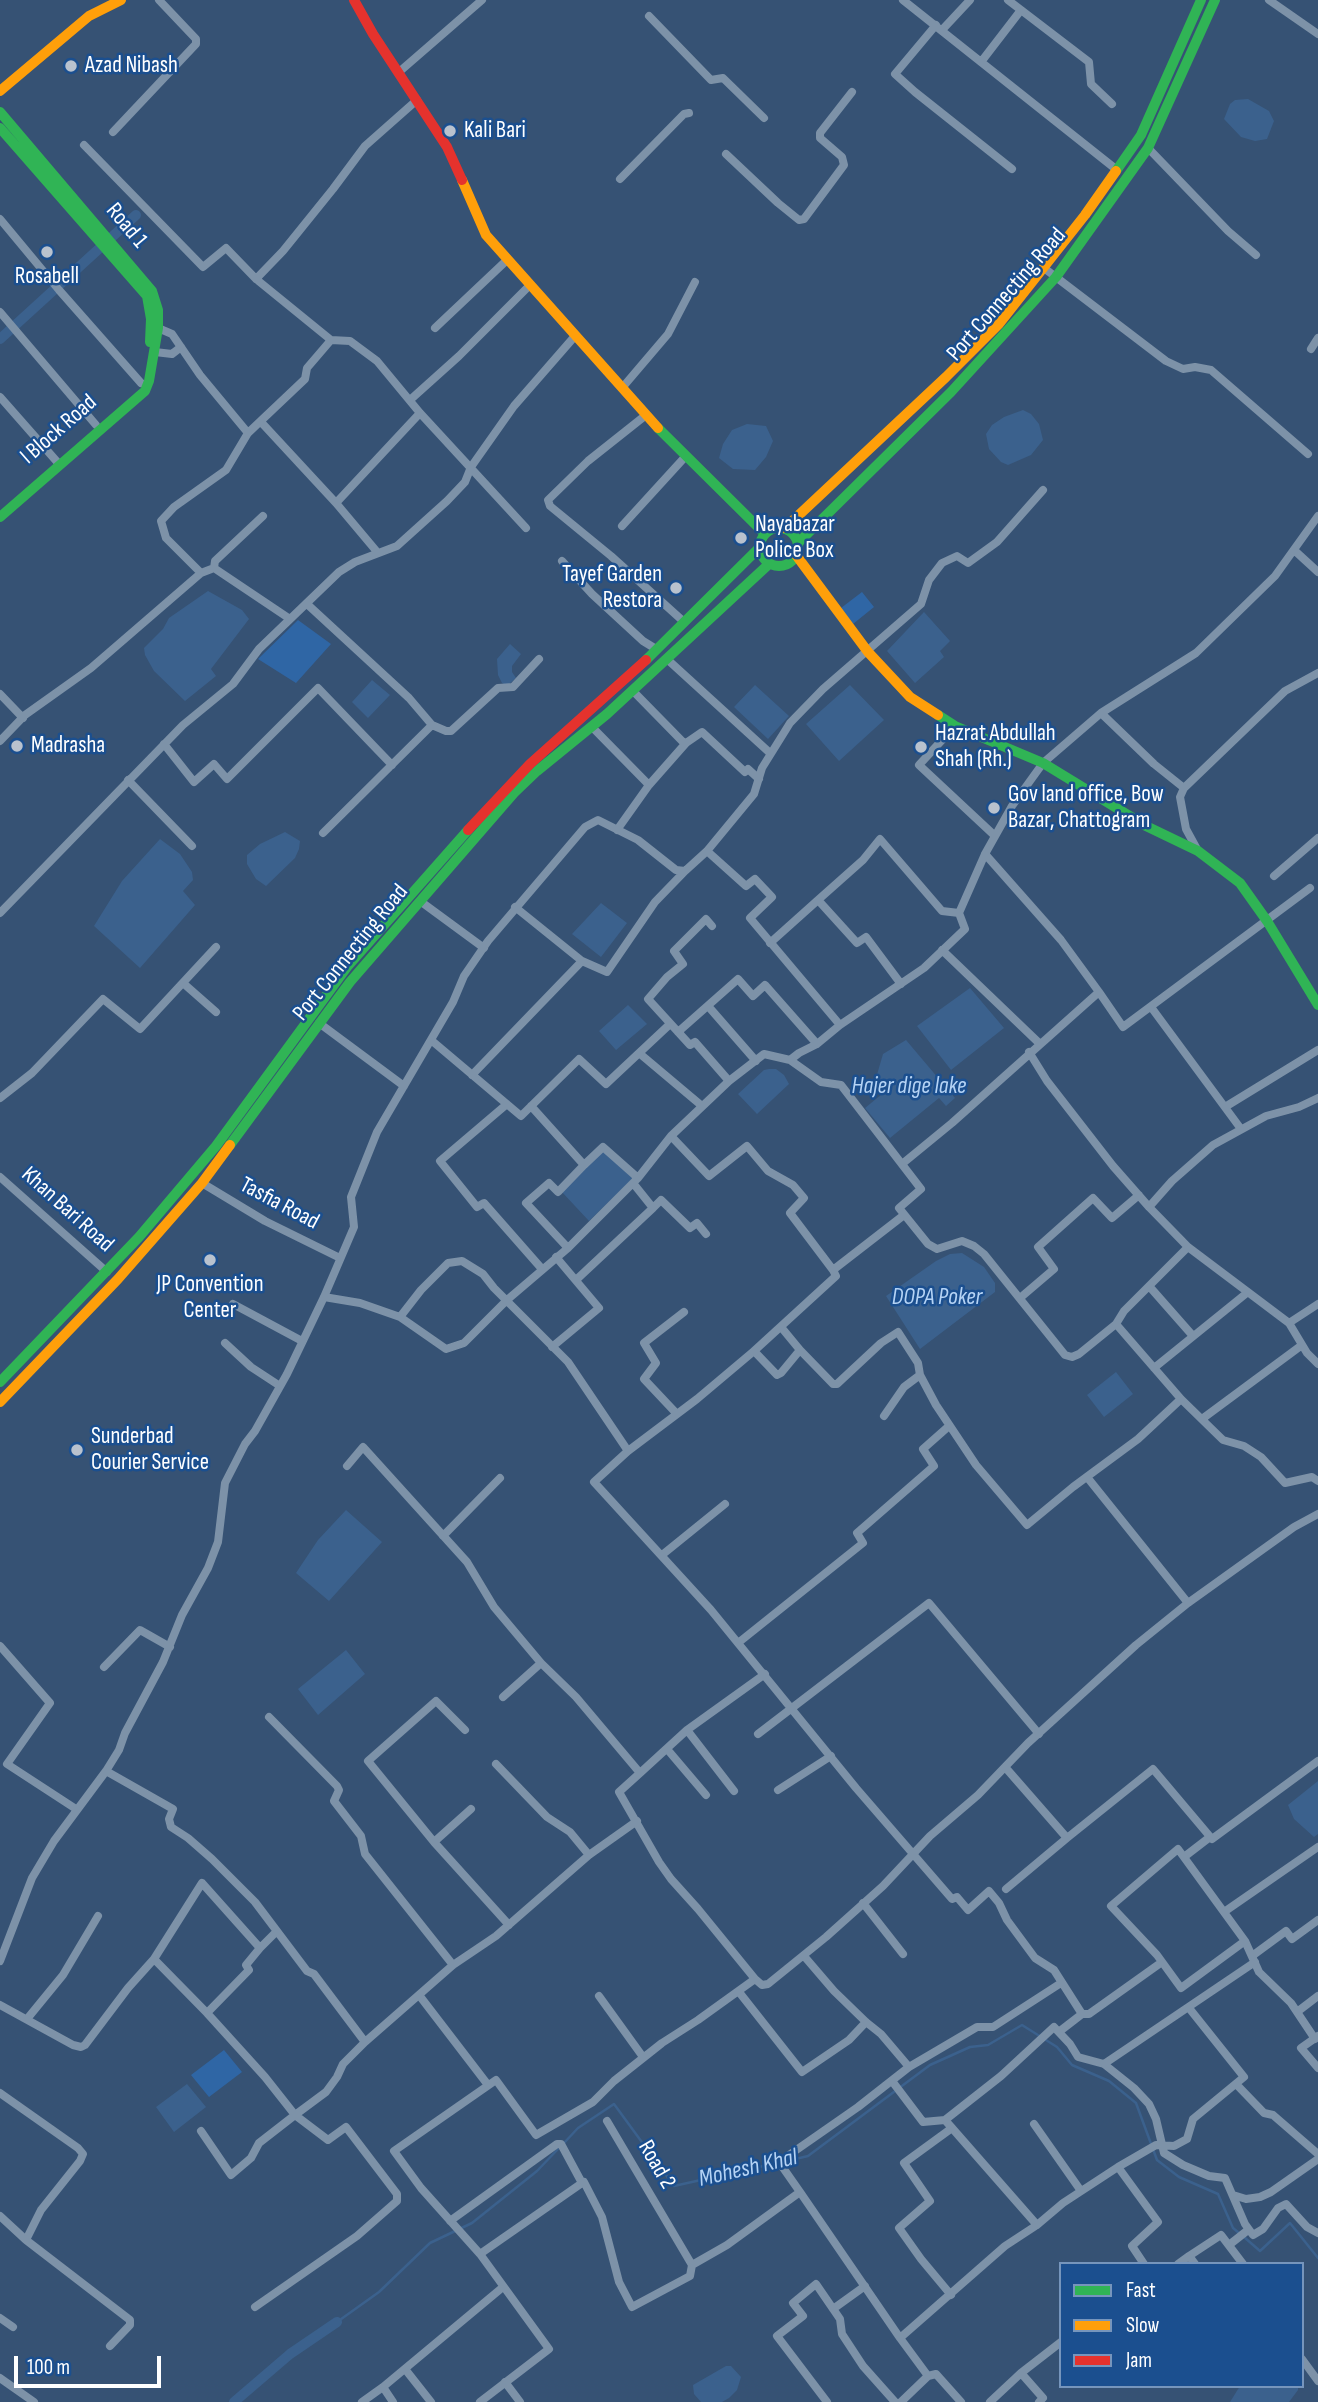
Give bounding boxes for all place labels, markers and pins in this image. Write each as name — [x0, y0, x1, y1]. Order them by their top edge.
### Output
place label: Azad Nibash — [85, 52, 178, 80]
marker: Azad Nibash — [63, 58, 79, 74]
place label: Kali Bari — [464, 117, 526, 145]
marker: Kali Bari — [442, 123, 458, 139]
marker: Rosabell — [39, 244, 55, 260]
place label: Rosabell — [15, 263, 79, 291]
place label: Nayabazar Police Box — [755, 511, 835, 565]
marker: Nayabazar Police Box — [733, 530, 749, 546]
place label: Tayef Garden Restora — [562, 561, 662, 615]
marker: Tayef Garden Restora — [668, 580, 684, 596]
place label: Hazrat Abdullah Shah (Rh.) — [935, 720, 1056, 774]
place label: Madrasha — [31, 732, 105, 760]
marker: Madrasha — [9, 738, 25, 754]
marker: Hazrat Abdullah Shah (Rh.) — [913, 739, 929, 755]
place label: Gov land office, Bow Bazar, Chattogram — [1008, 781, 1164, 835]
marker: Gov land office, Bow Bazar, Chattogram — [986, 800, 1002, 816]
marker: JP Convention Center — [202, 1252, 218, 1268]
place label: JP Convention Center — [157, 1271, 263, 1325]
place label: Sunderbad Courier Service — [91, 1423, 209, 1477]
marker: Sunderbad Courier Service — [69, 1442, 85, 1458]

